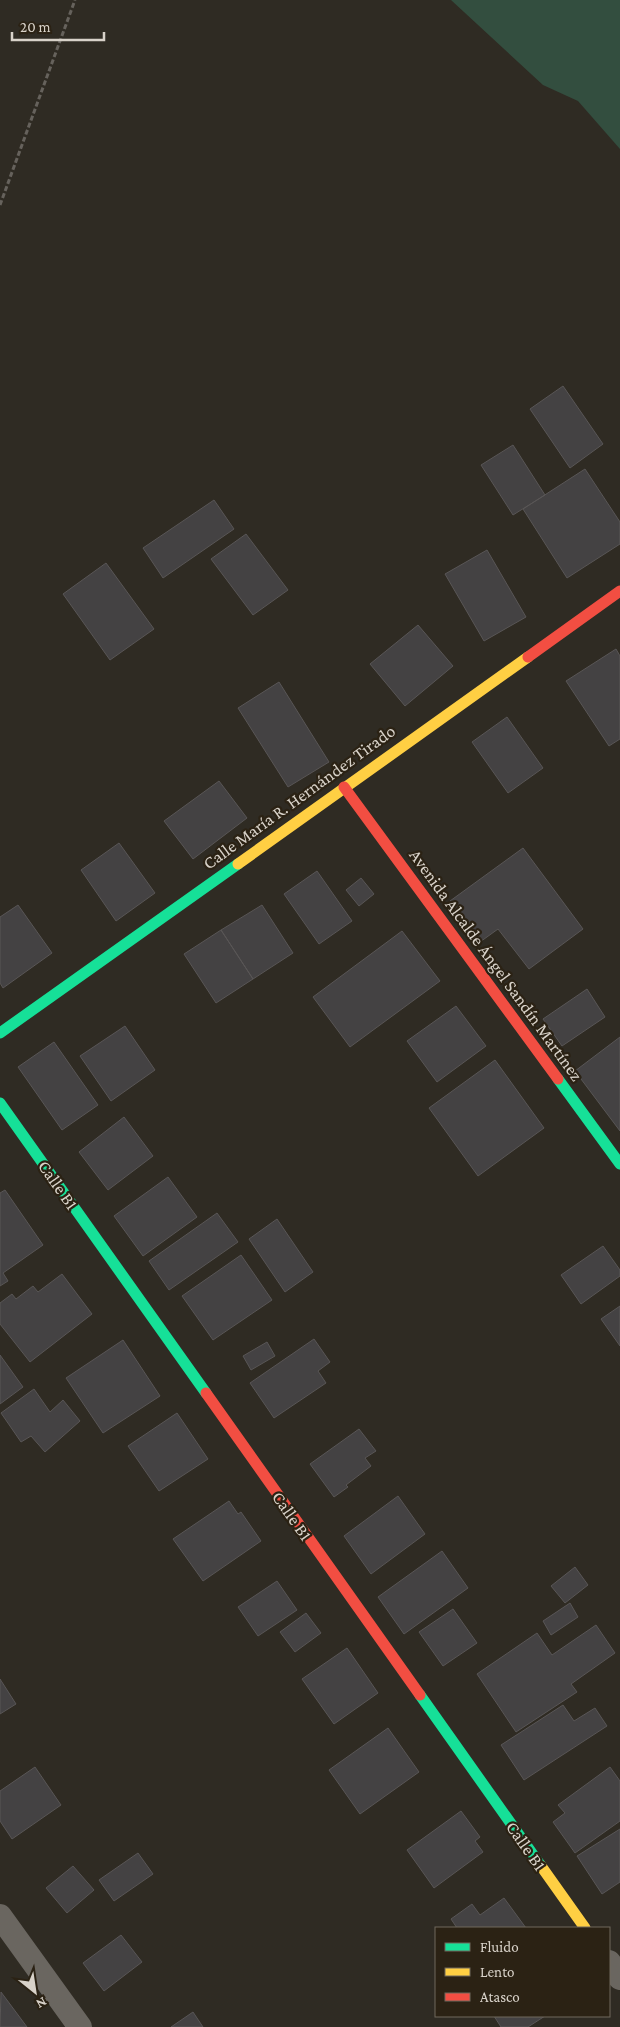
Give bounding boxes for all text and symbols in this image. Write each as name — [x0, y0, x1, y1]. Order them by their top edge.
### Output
scale bar — [12, 10, 105, 42]
text: 20 m — [20, 19, 51, 35]
street label: Calle María R. Hernández Tirado — [199, 721, 399, 873]
street label: Avenida Alcalde Ángel Sandín Martínez — [405, 845, 587, 1085]
street label: Calle B1 — [34, 1157, 82, 1213]
street label: Calle B1 — [268, 1488, 316, 1544]
street label: Calle B1 — [502, 1818, 550, 1874]
legend — [435, 1927, 610, 2017]
text: Fluido — [480, 1939, 519, 1955]
text: Lento — [480, 1964, 514, 1980]
north arrow — [10, 1967, 60, 2017]
text: Atasco — [480, 1989, 520, 2005]
text: N — [33, 1994, 50, 2013]

